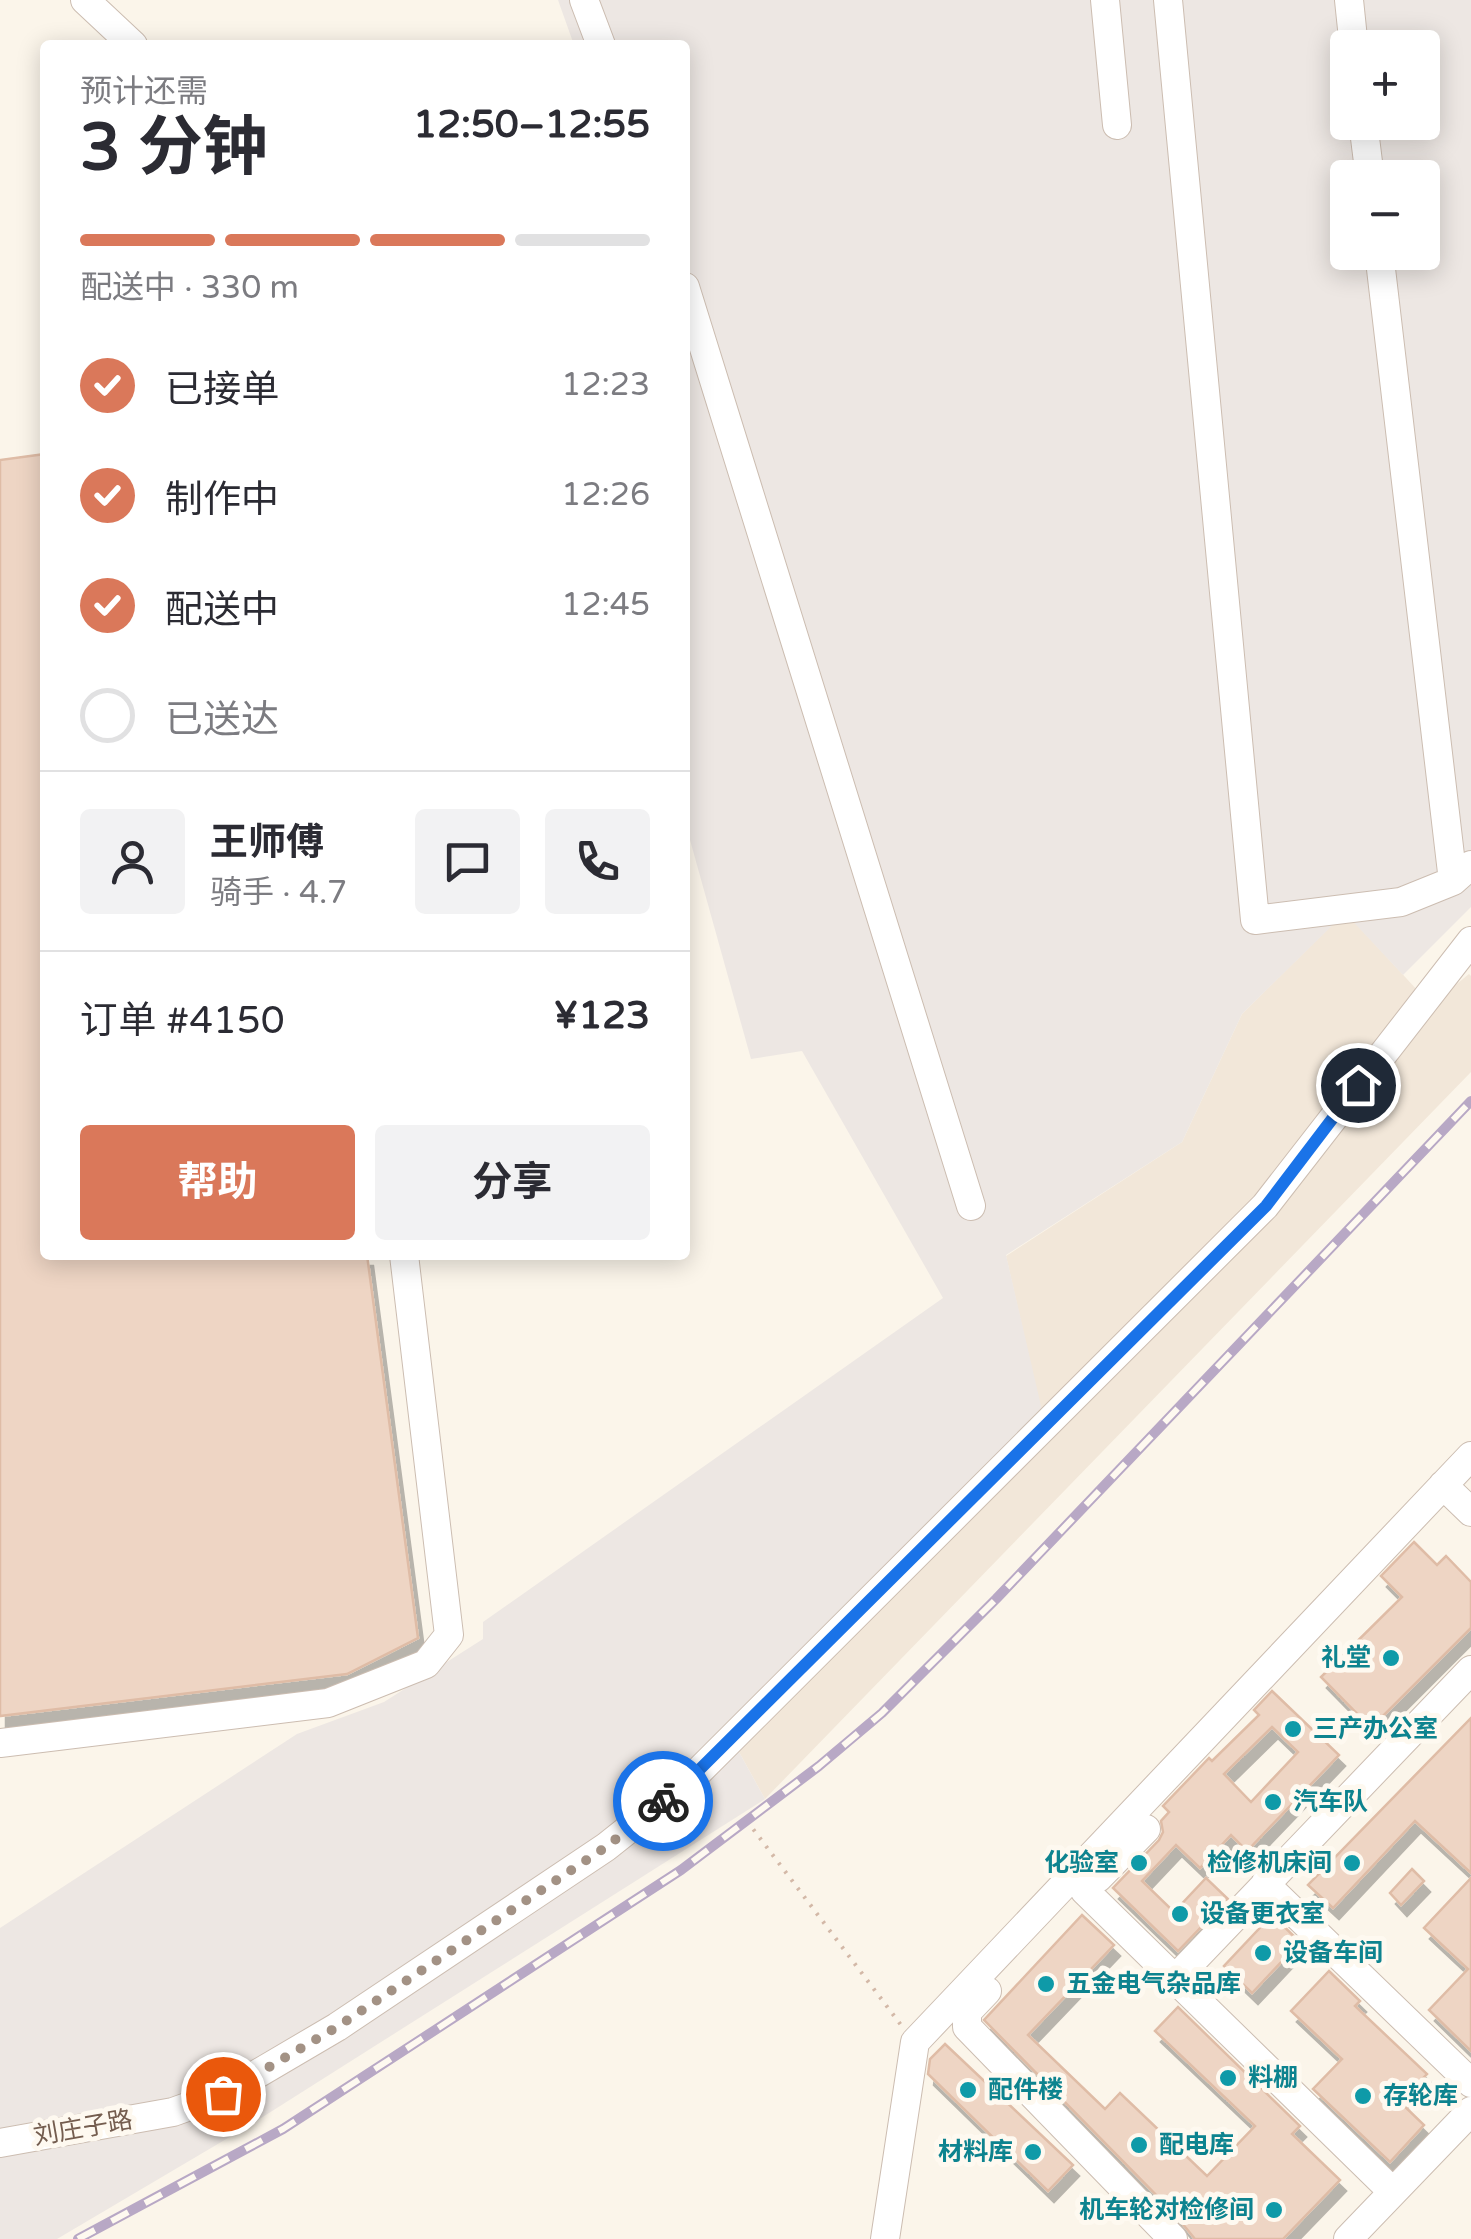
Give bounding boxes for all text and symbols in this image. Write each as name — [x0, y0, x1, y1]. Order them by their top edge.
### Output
map controls — [1330, 30, 1440, 270]
button: + — [1330, 30, 1440, 140]
text: 预计还需 — [80, 73, 208, 111]
text: 12:50–12:55 — [413, 102, 650, 148]
text: 3 分钟 — [80, 109, 268, 188]
button: − — [1330, 160, 1440, 270]
text: 配送中 · 330 m — [80, 269, 299, 307]
icon: check — [80, 358, 135, 413]
text: 12:23 — [561, 366, 650, 404]
text: 已接单 — [165, 367, 279, 413]
icon: check — [80, 468, 135, 523]
text: 12:26 — [561, 476, 650, 514]
text: 制作中 — [165, 477, 279, 523]
icon: check — [80, 578, 135, 633]
text: 12:45 — [561, 586, 650, 624]
text: 配送中 — [165, 587, 279, 633]
text: 已送达 — [165, 697, 279, 743]
button: person — [80, 809, 185, 914]
button: chat — [415, 809, 520, 914]
button: phone — [545, 809, 650, 914]
text: 王师傅 — [210, 820, 324, 866]
text: 骑手 · 4.7 — [210, 874, 347, 912]
text: ¥123 — [553, 993, 650, 1039]
text: 订单 #4150 — [80, 998, 285, 1044]
pin — [1316, 1043, 1401, 1128]
icon: home — [1331, 1058, 1386, 1113]
button: 帮助 — [80, 1125, 355, 1240]
button: 分享 — [375, 1125, 650, 1240]
place label: 礼堂 — [1321, 1643, 1371, 1673]
marker: 礼堂 — [1380, 1647, 1402, 1669]
place label: 三产办公室 — [1313, 1714, 1438, 1744]
marker: 三产办公室 — [1282, 1718, 1304, 1740]
courier — [613, 1751, 713, 1851]
icon: bike — [636, 1774, 691, 1829]
place label: 汽车队 — [1293, 1787, 1368, 1817]
marker: 汽车队 — [1262, 1791, 1284, 1813]
place label: 化验室 — [1044, 1848, 1119, 1878]
place label: 检修机床间 — [1207, 1848, 1332, 1878]
marker: 化验室 — [1128, 1852, 1150, 1874]
marker: 检修机床间 — [1341, 1852, 1363, 1874]
place label: 设备更衣室 — [1200, 1899, 1325, 1929]
marker: 设备更衣室 — [1169, 1903, 1191, 1925]
place label: 设备车间 — [1283, 1938, 1383, 1968]
marker: 设备车间 — [1252, 1942, 1274, 1964]
place label: 五金电气杂品库 — [1066, 1969, 1241, 1999]
marker: 五金电气杂品库 — [1035, 1973, 1057, 1995]
pin — [181, 2052, 266, 2137]
place label: 料棚 — [1248, 2063, 1298, 2093]
icon: bag — [196, 2067, 251, 2122]
marker: 料棚 — [1217, 2067, 1239, 2089]
place label: 配件楼 — [988, 2075, 1063, 2105]
marker: 配件楼 — [957, 2079, 979, 2101]
place label: 存轮库 — [1383, 2081, 1458, 2111]
marker: 存轮库 — [1352, 2085, 1374, 2107]
street label: 刘庄子路 — [31, 2105, 135, 2151]
place label: 配电库 — [1159, 2130, 1234, 2160]
marker: 配电库 — [1128, 2134, 1150, 2156]
place label: 材料库 — [938, 2137, 1013, 2167]
marker: 材料库 — [1022, 2141, 1044, 2163]
place label: 机车轮对检修间 — [1079, 2195, 1254, 2225]
marker: 机车轮对检修间 — [1263, 2199, 1285, 2221]

